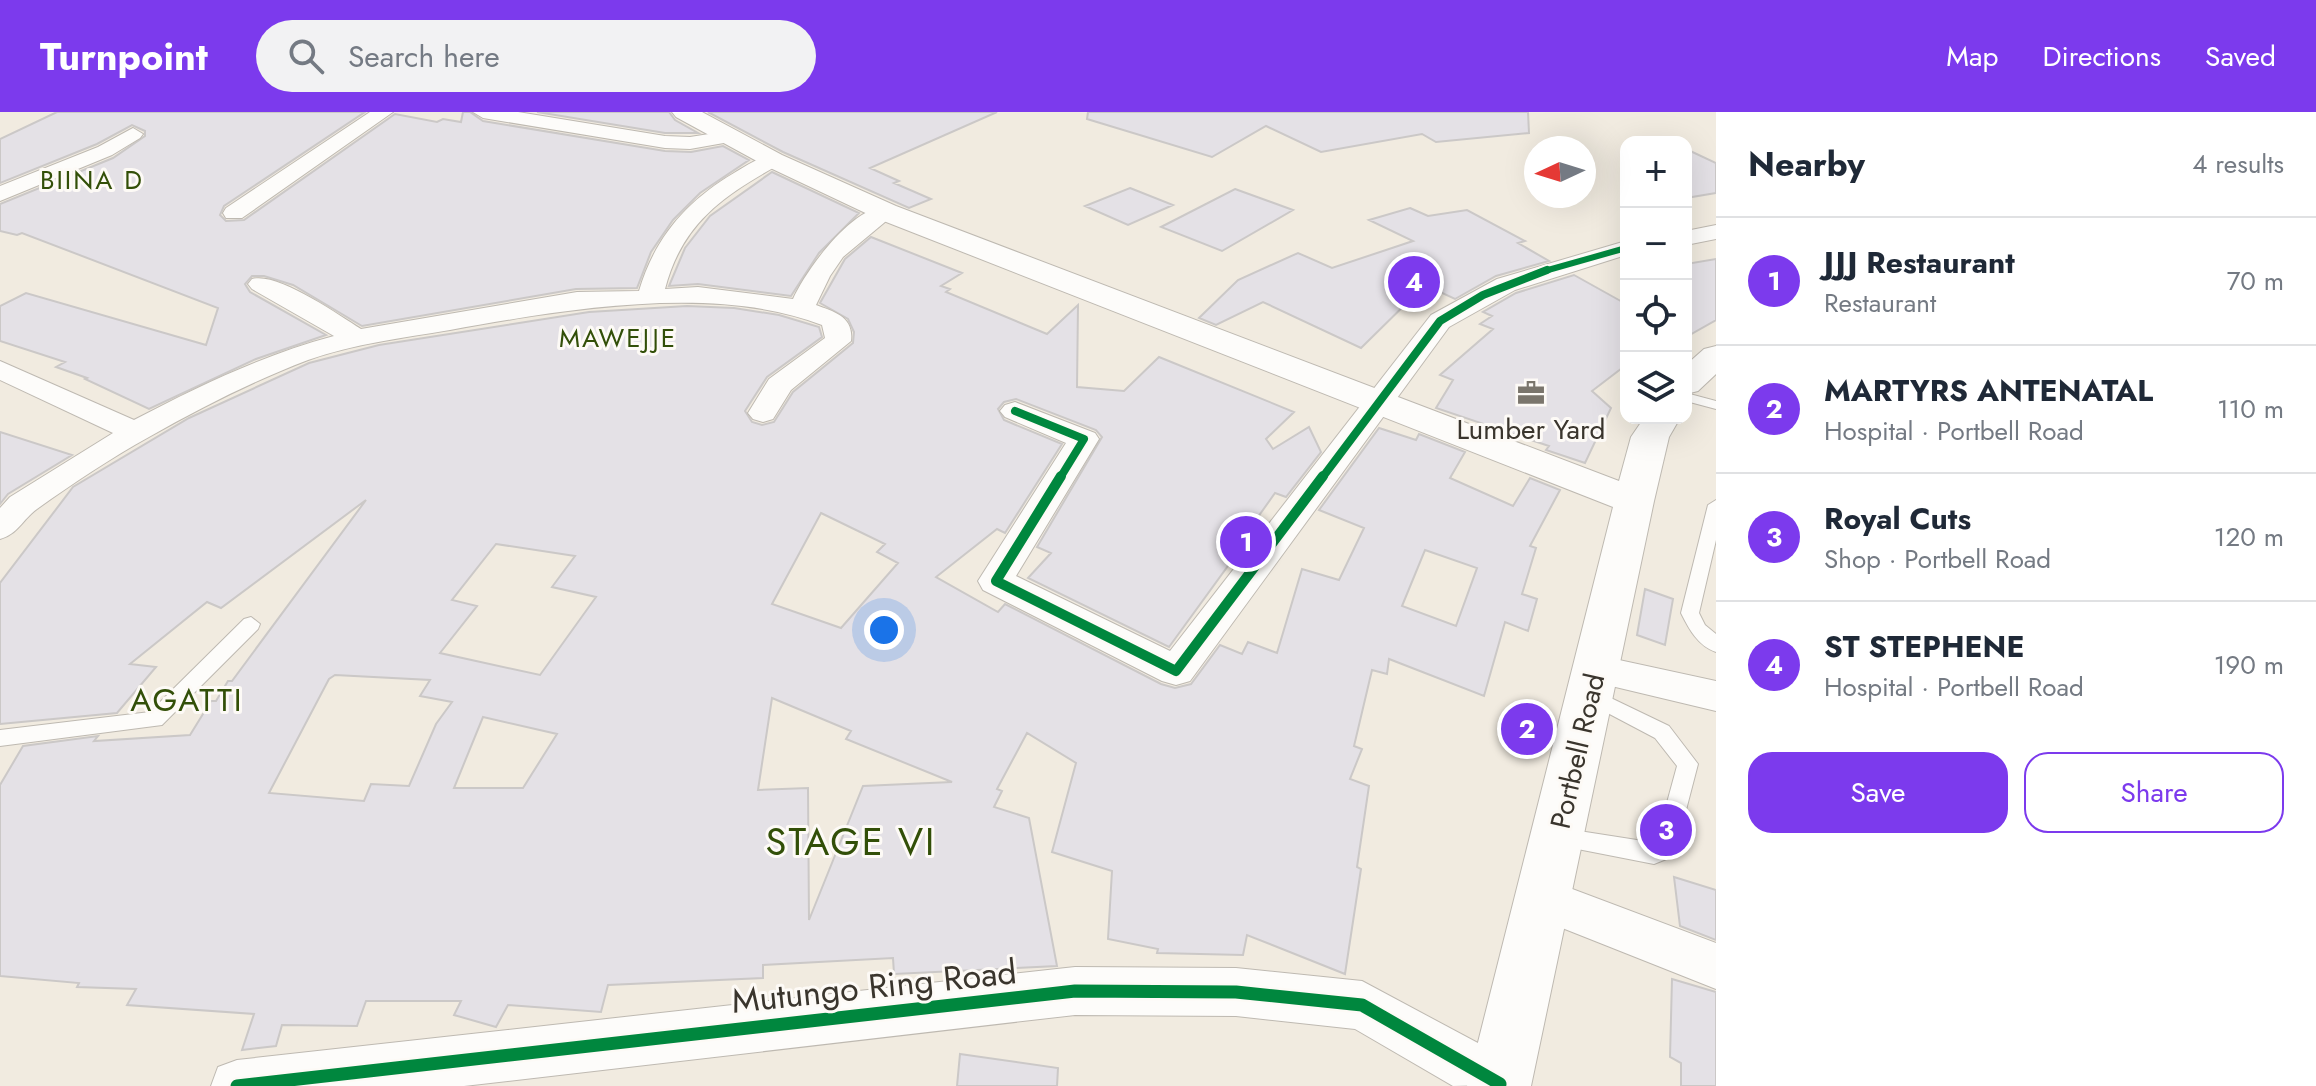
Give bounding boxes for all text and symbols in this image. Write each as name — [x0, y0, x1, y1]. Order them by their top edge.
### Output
search box — [256, 20, 816, 92]
text: Turnpoint — [40, 29, 208, 84]
icon: search — [284, 34, 328, 78]
text: Search here — [348, 35, 500, 78]
text: Map — [1946, 36, 1998, 77]
text: Directions — [2042, 36, 2161, 77]
text: Saved — [2205, 36, 2276, 77]
north arrow — [1524, 136, 1596, 208]
map controls — [1620, 136, 1692, 424]
button: + — [1620, 136, 1692, 208]
text: Nearby — [1748, 140, 1865, 189]
text: 4 results — [2192, 145, 2284, 183]
district label: BIINA D — [40, 161, 144, 199]
button: − — [1620, 208, 1692, 280]
text: JJJ Restaurant — [1824, 241, 2015, 284]
pin: 4 — [1388, 252, 1440, 312]
text: 1 — [1767, 262, 1781, 300]
text: 70 m — [2227, 262, 2284, 300]
button: locate — [1620, 280, 1692, 352]
text: Restaurant — [1824, 284, 1936, 322]
district label: MAWEJJE — [559, 319, 677, 357]
button: layers — [1620, 352, 1692, 424]
text: MARTYRS ANTENATAL — [1824, 369, 2153, 412]
office icon: Lumber Yard — [1516, 378, 1546, 408]
text: 2 — [1765, 390, 1783, 428]
text: 110 m — [2217, 390, 2284, 428]
place label: Lumber Yard — [1457, 409, 1605, 450]
text: Hospital · Portbell Road — [1824, 412, 2084, 450]
text: Royal Cuts — [1824, 497, 1971, 540]
pin: 1 — [1220, 512, 1272, 572]
text: 3 — [1766, 518, 1782, 556]
text: 120 m — [2214, 518, 2284, 556]
text: Shop · Portbell Road — [1824, 540, 2051, 578]
your location — [864, 610, 904, 650]
text: ST STEPHENE — [1824, 625, 2025, 668]
text: 4 — [1765, 646, 1783, 684]
text: 190 m — [2214, 646, 2284, 684]
text: Hospital · Portbell Road — [1824, 668, 2084, 706]
street label: Portbell Road — [1540, 669, 1615, 833]
district label: AGATTI — [130, 677, 244, 723]
pin: 2 — [1501, 699, 1553, 759]
button: Save — [1748, 752, 2008, 833]
button: Share — [2024, 752, 2284, 833]
pin: 3 — [1640, 800, 1692, 860]
district label: STAGE VI — [766, 814, 936, 869]
street label: Mutungo Ring Road — [729, 947, 1019, 1026]

